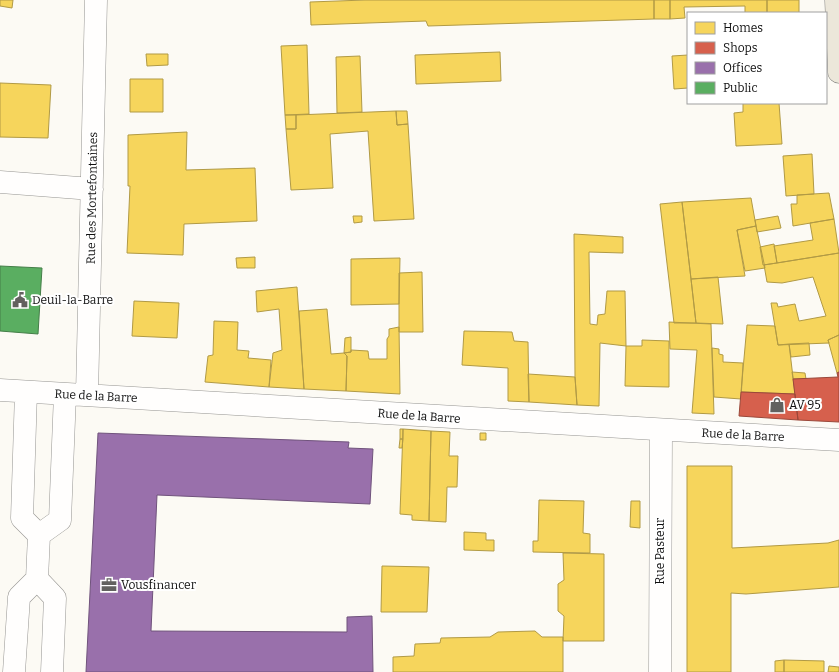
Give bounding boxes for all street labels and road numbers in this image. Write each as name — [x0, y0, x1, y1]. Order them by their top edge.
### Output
street label: Rue des Mortefontaines — [84, 132, 100, 264]
street label: Rue de la Barre — [54, 387, 138, 405]
street label: Rue de la Barre — [377, 406, 461, 426]
street label: Rue de la Barre — [701, 426, 785, 444]
street label: Rue Pasteur — [653, 517, 667, 584]

